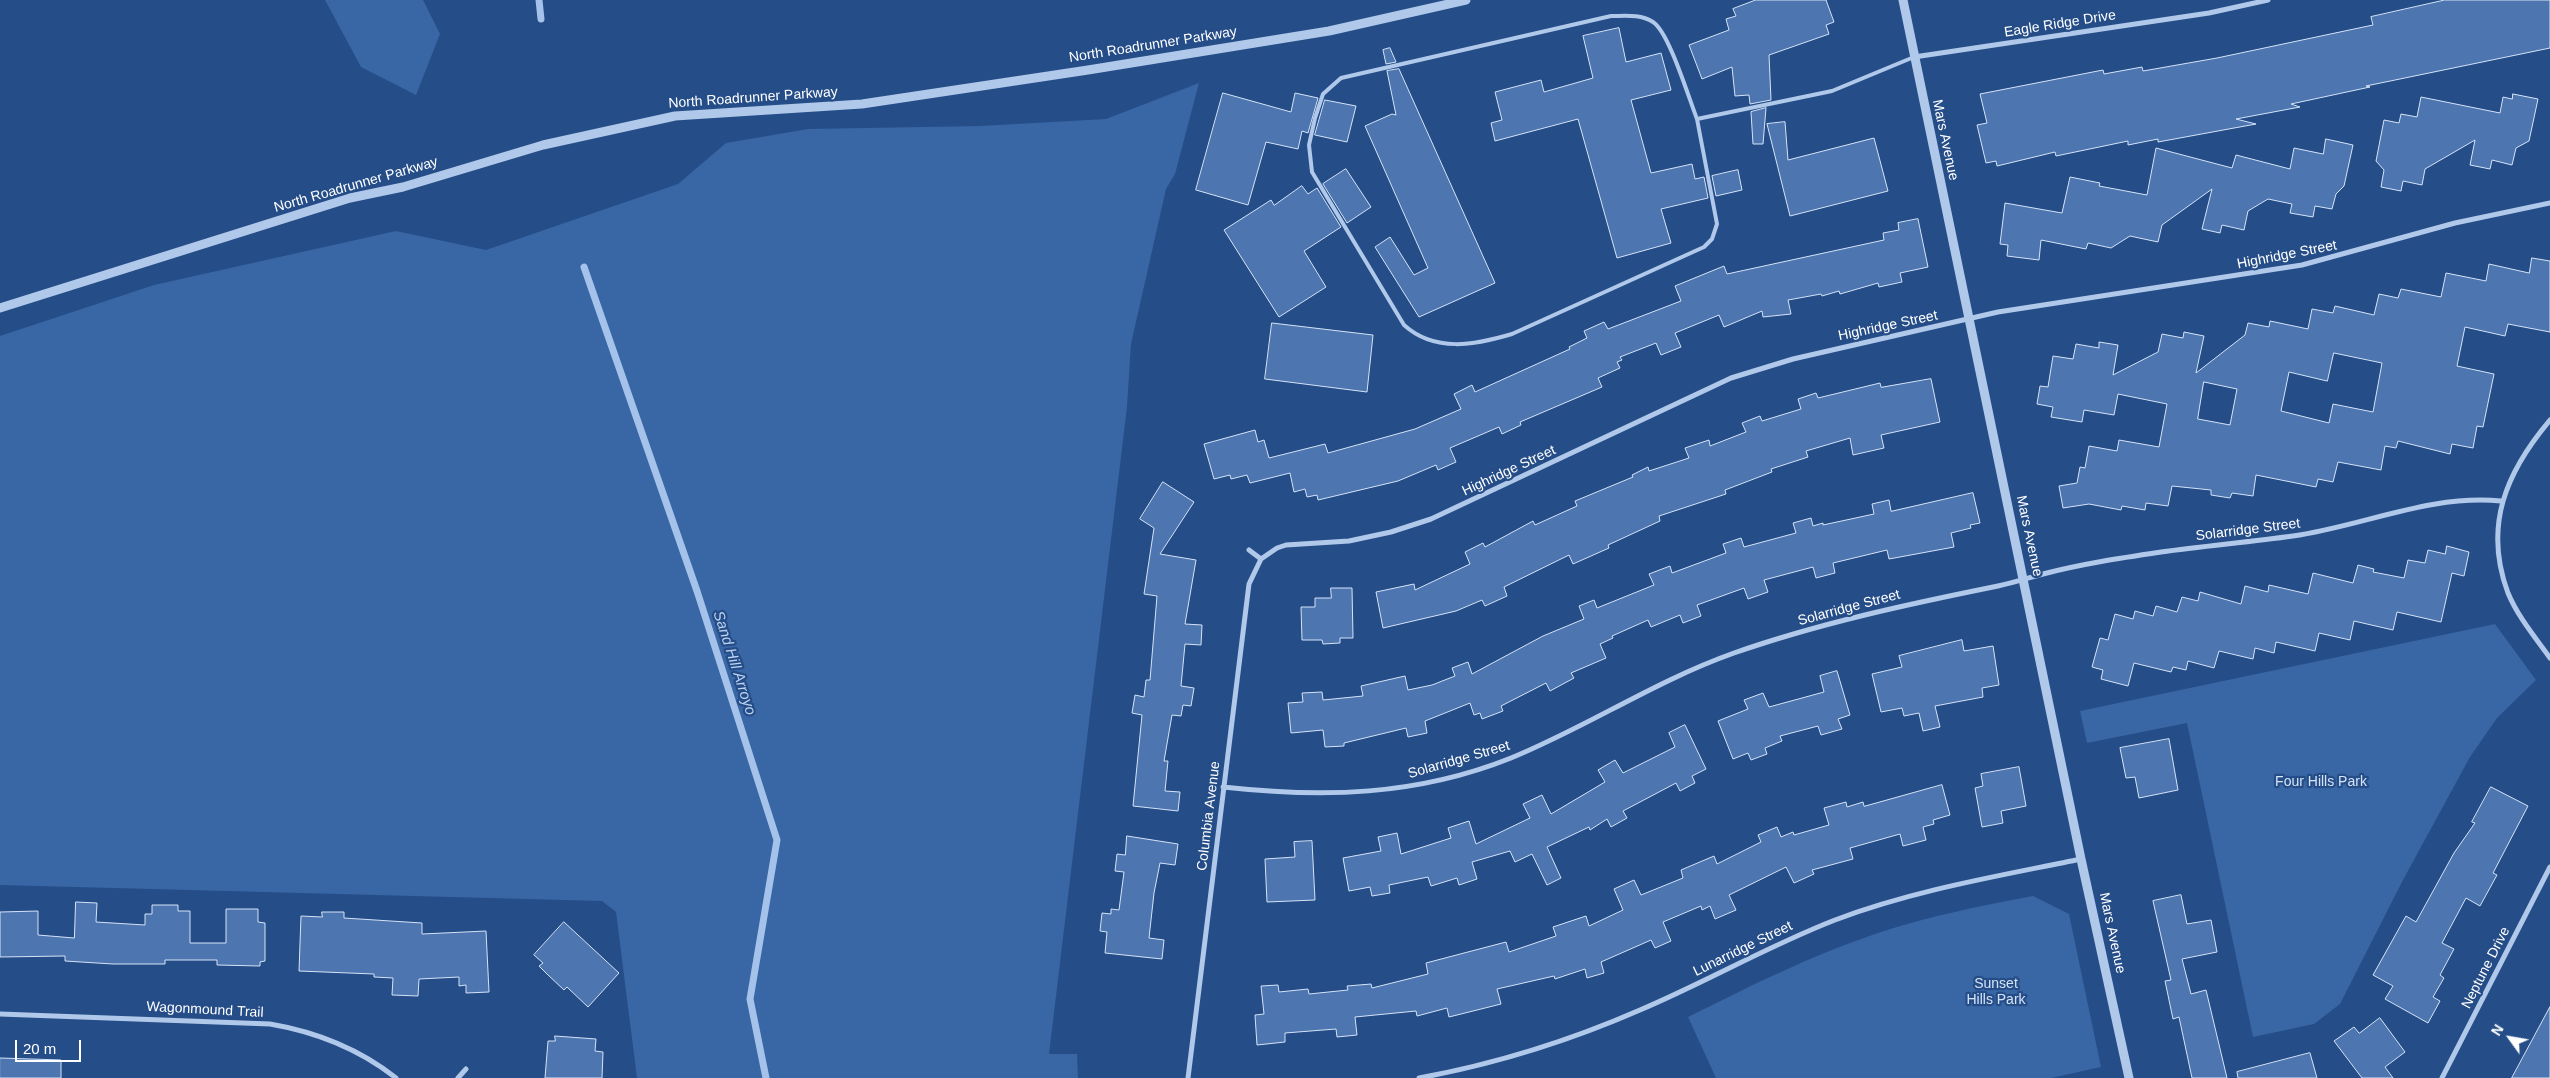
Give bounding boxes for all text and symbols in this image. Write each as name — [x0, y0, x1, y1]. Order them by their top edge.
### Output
street label: Eagle Ridge Drive — [2003, 7, 2117, 41]
street label: North Roadrunner Parkway — [1068, 23, 1238, 67]
street label: North Roadrunner Parkway — [668, 84, 838, 112]
street label: Mars Avenue — [1928, 98, 1962, 182]
street label: North Roadrunner Parkway — [272, 154, 440, 216]
street label: Highridge Street — [2236, 237, 2338, 273]
street label: Highridge Street — [1837, 307, 1939, 345]
street label: Highridge Street — [1460, 442, 1558, 500]
street label: Mars Avenue — [2012, 494, 2046, 578]
street label: Solarridge Street — [2195, 515, 2301, 545]
street label: Solarridge Street — [1796, 586, 1902, 630]
water label: Sand Hill Arroyo — [709, 609, 759, 717]
street label: Solarridge Street — [1406, 737, 1512, 783]
street label: Columbia Avenue — [1194, 760, 1224, 872]
park label: Four Hills Park — [2275, 774, 2367, 790]
street label: Mars Avenue — [2095, 891, 2129, 975]
street label: Lunarridge Street — [1691, 918, 1795, 980]
street label: Neptune Drive — [2458, 924, 2514, 1012]
park label: Sunset Hills Park — [1966, 976, 2026, 1009]
street label: Wagonmound Trail — [146, 999, 264, 1021]
north arrow — [2485, 1013, 2535, 1063]
text: N — [2488, 1022, 2507, 1039]
scale bar — [18, 1030, 84, 1062]
text: 20 m — [23, 1040, 56, 1057]

